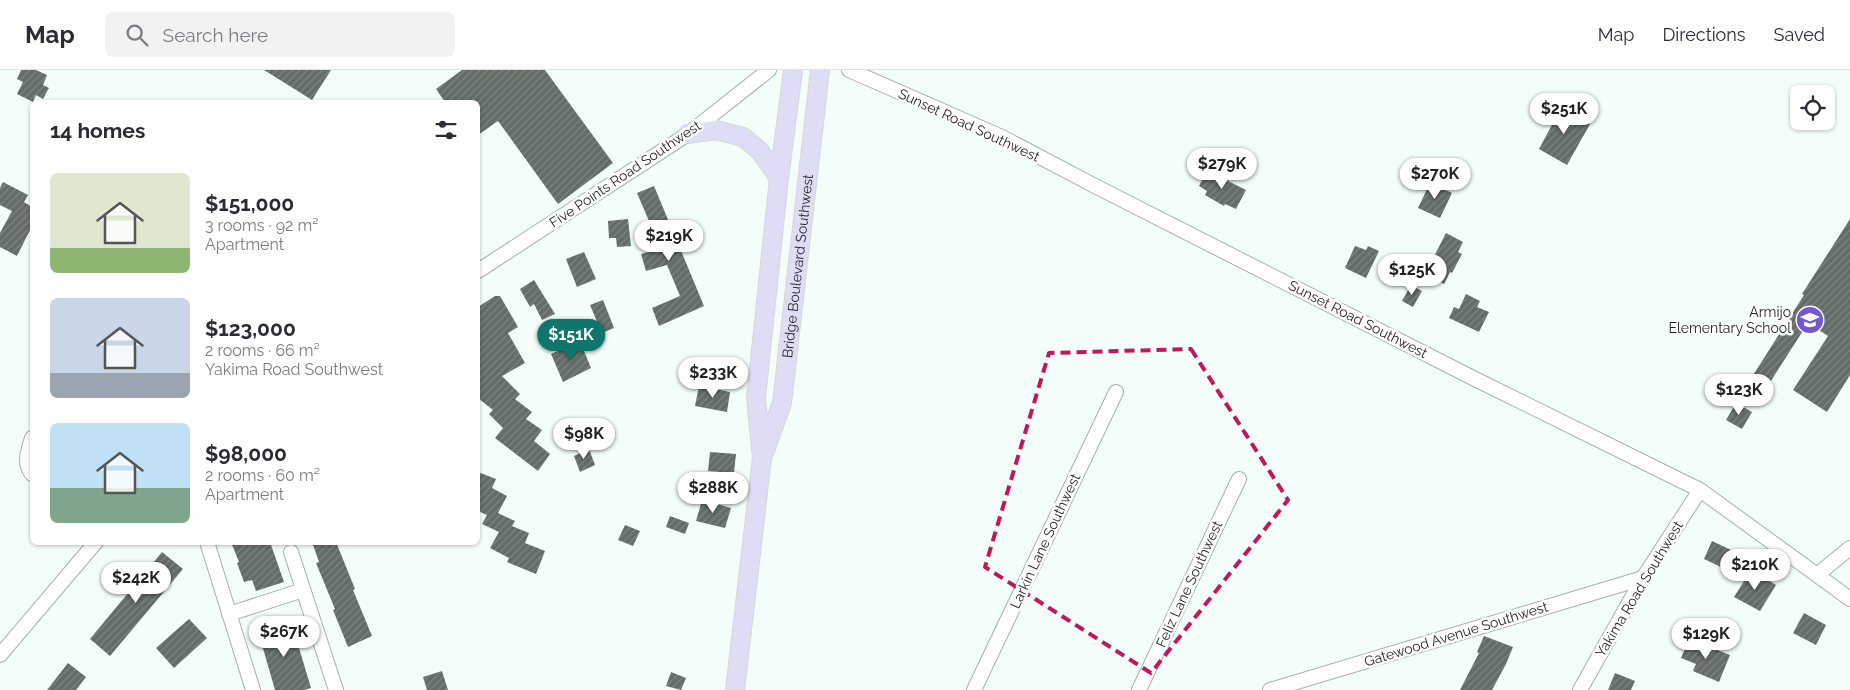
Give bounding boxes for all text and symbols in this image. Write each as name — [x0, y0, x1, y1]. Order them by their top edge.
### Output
search box — [105, 12, 455, 57]
text: Map — [25, 20, 75, 49]
icon: search — [123, 21, 151, 49]
text: Search here — [163, 24, 268, 46]
text: Map — [1598, 24, 1634, 45]
text: Directions — [1662, 24, 1746, 45]
text: Saved — [1774, 24, 1825, 45]
street label: Sunset Road Southwest — [896, 85, 1042, 165]
map controls — [1790, 85, 1835, 130]
button: locate — [1790, 85, 1835, 130]
pin: $251K — [1529, 92, 1599, 135]
text: $251K — [1541, 99, 1587, 118]
icon: filters — [432, 116, 460, 144]
street label: Five Points Road Southwest — [546, 117, 704, 231]
text: 14 homes — [50, 118, 145, 143]
pin: $279K — [1187, 148, 1257, 190]
text: $279K — [1198, 154, 1246, 173]
pin: $270K — [1400, 158, 1470, 200]
text: $270K — [1411, 164, 1459, 183]
street label: Bridge Boulevard Southwest — [779, 173, 816, 359]
text: $151,000 — [205, 191, 294, 216]
icon: home — [90, 193, 150, 253]
text: 3 rooms · 92 m² — [205, 216, 318, 235]
pin: $219K — [634, 220, 704, 262]
text: $219K — [645, 226, 693, 245]
text: Apartment — [205, 235, 284, 254]
pin: $125K — [1377, 254, 1447, 296]
text: $125K — [1389, 260, 1435, 279]
street label: Sunset Road Southwest — [1286, 277, 1430, 361]
place label: Armijo Elementary School — [1668, 304, 1791, 336]
school or university icon: Armijo Elementary School — [1795, 305, 1825, 335]
text: $123,000 — [205, 316, 296, 341]
icon: home — [90, 318, 150, 378]
pin: $151K — [536, 318, 606, 361]
text: $151K — [548, 325, 594, 344]
text: 2 rooms · 66 m² — [205, 341, 320, 360]
pin: $233K — [678, 356, 748, 399]
text: Yakima Road Southwest — [205, 360, 383, 379]
text: $233K — [689, 363, 737, 382]
pin: $123K — [1704, 374, 1774, 416]
text: $123K — [1716, 380, 1762, 399]
pin: $98K — [554, 418, 614, 460]
text: $98K — [564, 424, 604, 443]
text: $98,000 — [205, 441, 287, 466]
icon: home — [90, 443, 150, 503]
text: 2 rooms · 60 m² — [205, 466, 320, 485]
street label: Larkin Lane Southwest — [1007, 471, 1084, 611]
pin: $288K — [678, 472, 748, 514]
text: $288K — [688, 478, 738, 497]
text: Apartment — [205, 485, 284, 504]
street label: Feliz Lane Southwest — [1153, 518, 1225, 650]
street label: Yakima Road Southwest — [1592, 518, 1686, 660]
pin: $210K — [1720, 548, 1790, 591]
text: $210K — [1731, 555, 1779, 574]
pin: $242K — [101, 562, 171, 604]
text: $242K — [112, 568, 160, 587]
street label: Gatewood Avenue Southwest — [1362, 598, 1550, 670]
pin: $267K — [249, 616, 319, 658]
pin: $129K — [1671, 618, 1741, 660]
text: $267K — [260, 622, 308, 641]
text: $129K — [1682, 624, 1730, 643]

